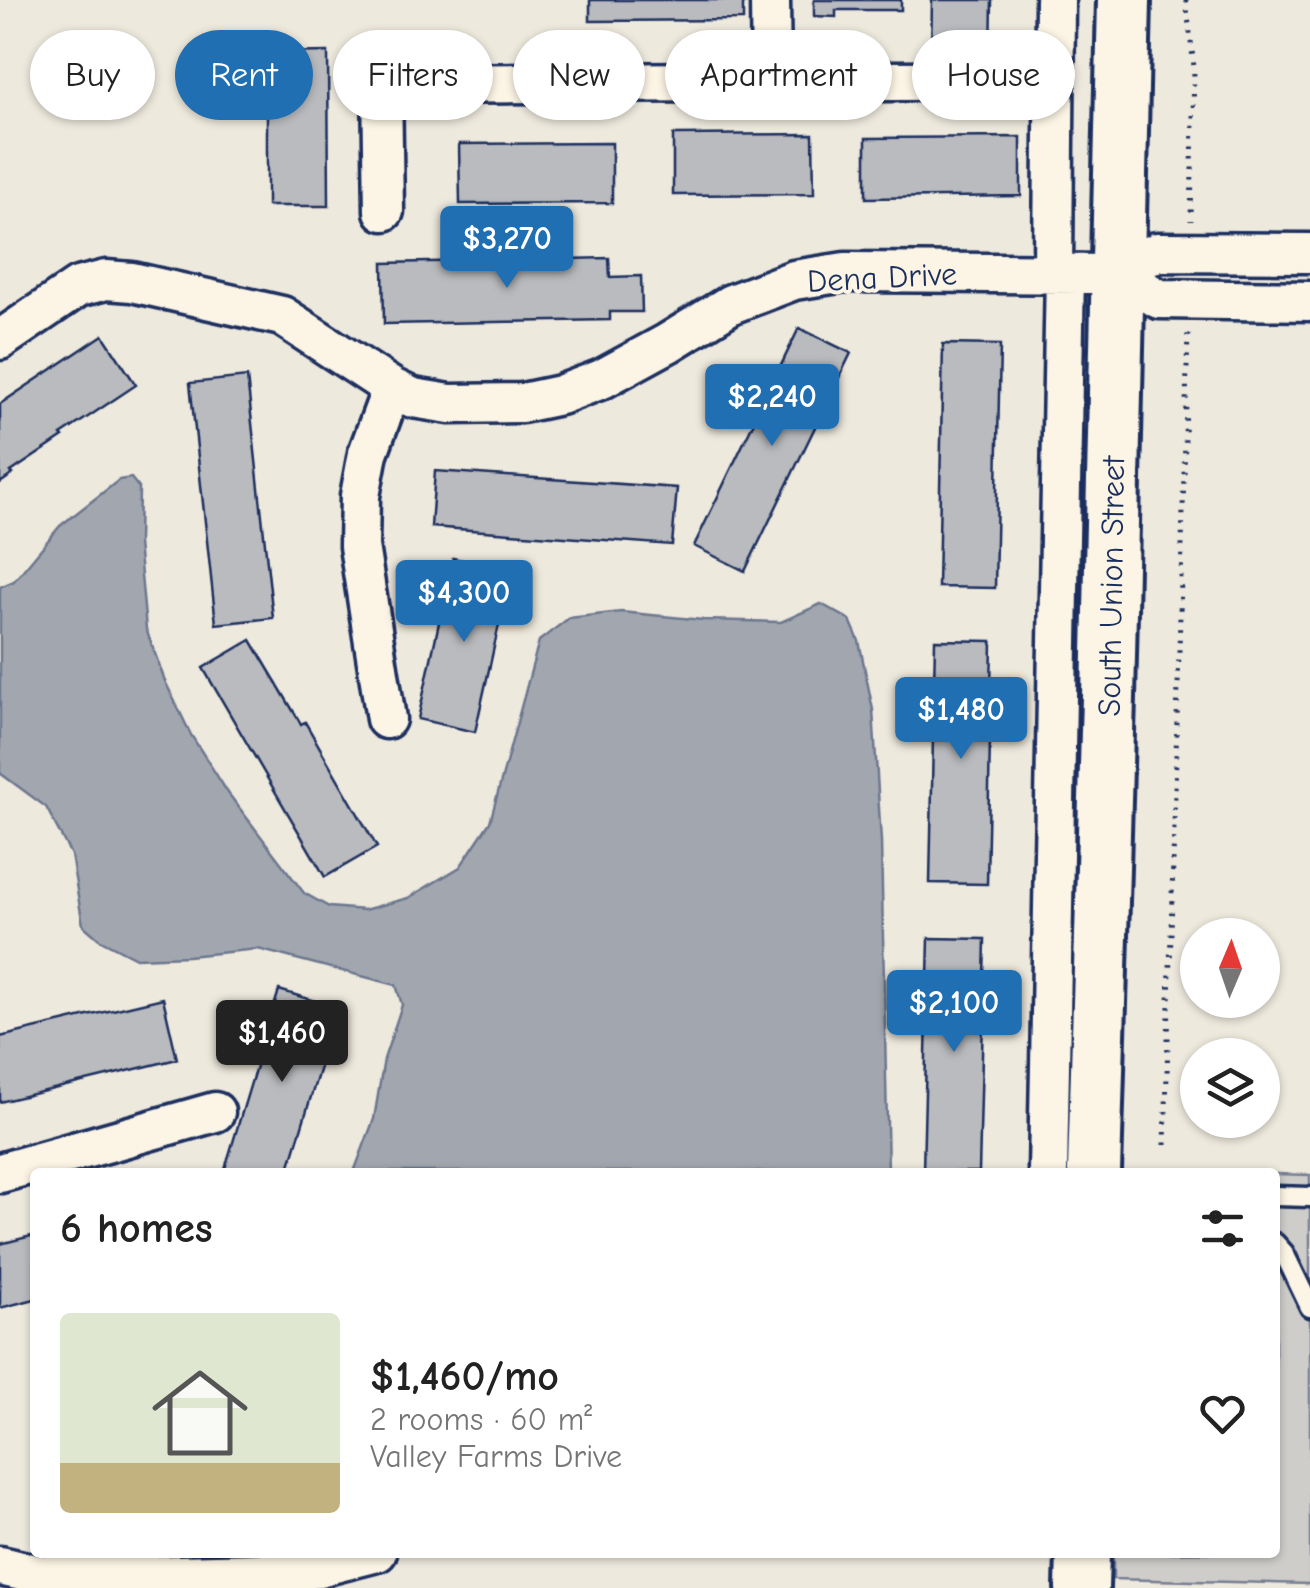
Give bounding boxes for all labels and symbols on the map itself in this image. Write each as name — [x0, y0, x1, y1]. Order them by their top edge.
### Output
pin: $3,270 — [426, 206, 588, 291]
street label: Dena Drive — [806, 255, 958, 300]
pin: $2,240 — [691, 364, 853, 449]
street label: South Union Street — [1091, 455, 1132, 717]
pin: $4,300 — [383, 560, 545, 645]
pin: $1,480 — [880, 677, 1042, 762]
north arrow — [1180, 918, 1280, 1018]
pin: $2,100 — [873, 970, 1035, 1055]
pin: $1,460 — [201, 1000, 363, 1085]

